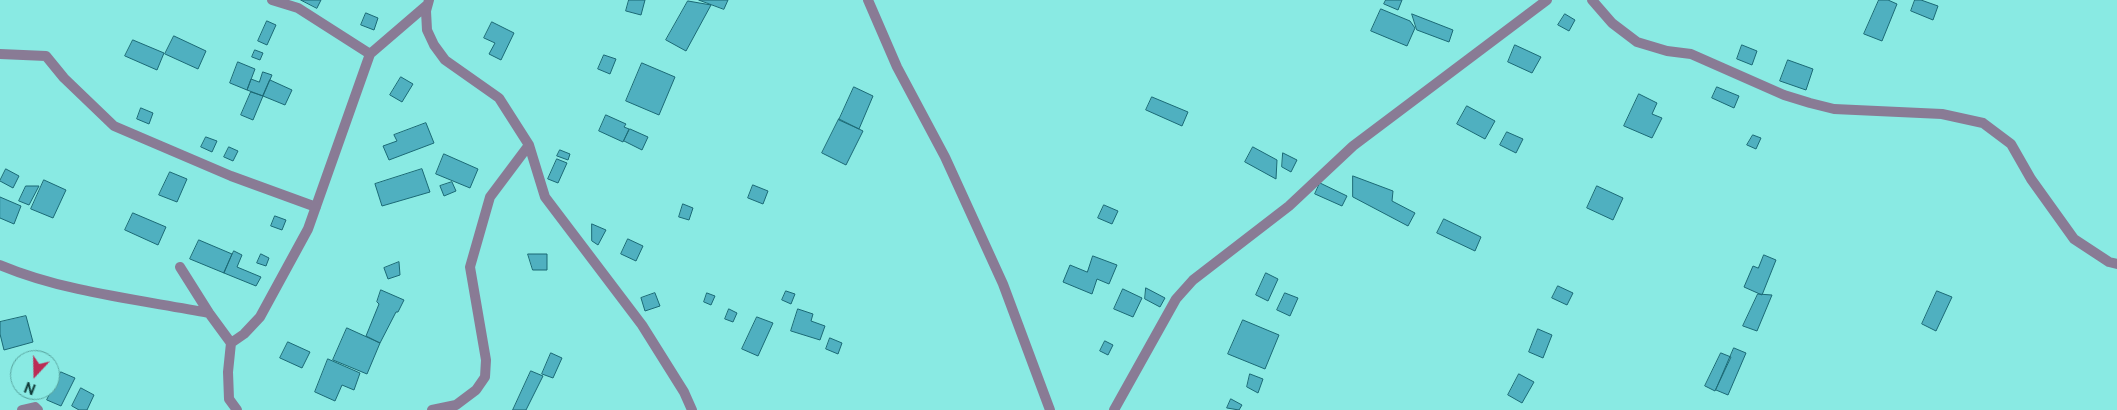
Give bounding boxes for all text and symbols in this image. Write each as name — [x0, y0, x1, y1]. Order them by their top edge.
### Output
north arrow — [10, 350, 60, 400]
text: N — [22, 379, 38, 398]

